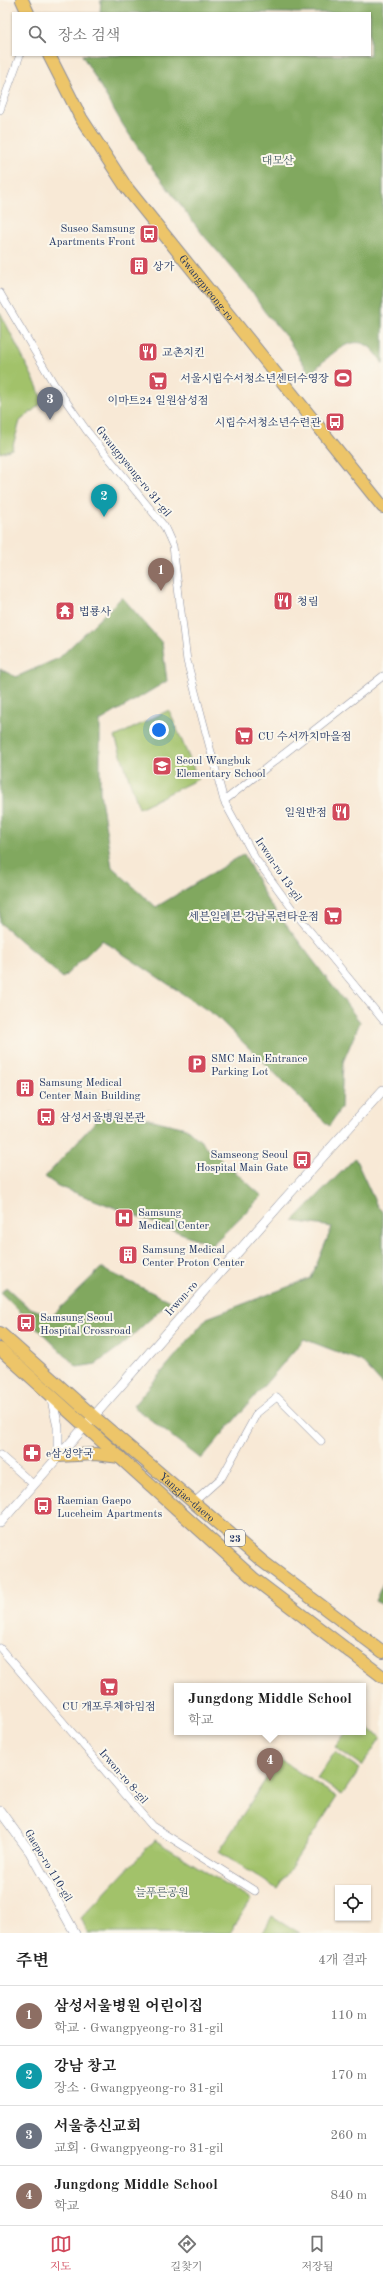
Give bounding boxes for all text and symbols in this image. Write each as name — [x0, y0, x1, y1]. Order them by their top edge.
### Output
search box — [12, 12, 371, 56]
icon: search — [26, 23, 48, 45]
text: 장소 검색 — [58, 29, 120, 44]
park label: 대모산 — [262, 155, 294, 167]
bus stop icon: Suseo Samsung Apartments Front — [138, 223, 160, 245]
place label: Suseo Samsung Apartments Front — [48, 224, 135, 248]
street label: Gwangpyeong-ro — [176, 253, 235, 323]
building icon: 상가 — [128, 255, 150, 277]
place label: 상가 — [153, 261, 175, 273]
restaurant icon: 교촌치킨 — [137, 341, 159, 363]
place label: 교촌치킨 — [162, 346, 205, 359]
sports icon: 서울시립수서청소년센터수영장 — [332, 367, 354, 389]
supermarket icon: 이마트24 일원삼성점 — [147, 370, 169, 392]
place label: 서울시립수서청소년센터수영장 — [180, 373, 329, 385]
pin: 3 — [37, 387, 63, 420]
place label: 이마트24 일원삼성점 — [108, 395, 208, 407]
bus stop icon: 시립수서청소년수련관 — [324, 411, 346, 433]
place label: 시립수서청소년수련관 — [215, 417, 321, 429]
street label: Gwangpyeong-ro 31-gil — [93, 425, 173, 519]
pin: 2 — [91, 484, 117, 517]
pin: 1 — [148, 558, 174, 591]
restaurant icon: 청림 — [272, 590, 294, 612]
place label: 청림 — [297, 596, 318, 608]
temple icon: 법룡사 — [54, 600, 76, 622]
place label: 법룡사 — [79, 606, 111, 618]
your location — [149, 720, 169, 740]
supermarket icon: CU 수서까치마을점 — [233, 725, 255, 747]
place label: CU 수서까치마을점 — [258, 731, 351, 743]
school or university icon: Seoul Wangbuk Elementary School — [151, 755, 173, 777]
place label: Seoul Wangbuk Elementary School — [176, 756, 266, 780]
restaurant icon: 일원반점 — [330, 801, 352, 823]
place label: 일원반점 — [284, 807, 327, 819]
street label: Irwon-ro 13-gil — [252, 836, 303, 904]
supermarket icon: 세븐일레븐 강남목련타운점 — [322, 905, 344, 927]
place label: 세븐일레븐 강남목련타운점 — [188, 910, 319, 923]
parking icon: SMC Main Entrance Parking Lot — [186, 1053, 208, 1075]
place label: SMC Main Entrance Parking Lot — [211, 1054, 307, 1078]
building icon: Samsung Medical Center Main Building — [14, 1077, 36, 1099]
place label: Samsung Medical Center Main Building — [39, 1078, 141, 1102]
bus stop icon: 삼성서울병원본관 — [35, 1106, 57, 1128]
place label: 삼성서울병원본관 — [60, 1111, 145, 1124]
bus stop icon: Samseong Seoul Hospital Main Gate — [291, 1149, 313, 1171]
place label: Samseong Seoul Hospital Main Gate — [196, 1150, 288, 1174]
hospital icon: Samsung Medical Center — [113, 1207, 135, 1229]
place label: Samsung Medical Center — [138, 1208, 210, 1232]
building icon: Samsung Medical Center Proton Center — [117, 1244, 139, 1266]
place label: Samsung Medical Center Proton Center — [142, 1245, 245, 1269]
street label: Irwon-ro — [164, 1280, 200, 1318]
bus stop icon: Samsung Seoul Hospital Crossroad — [15, 1312, 37, 1334]
place label: Samsung Seoul Hospital Crossroad — [40, 1313, 131, 1337]
pharmacy icon: e삼성약국 — [21, 1442, 43, 1464]
place label: e삼성약국 — [46, 1448, 94, 1460]
street label: Yangjae-daero — [157, 1471, 216, 1525]
bus stop icon: Raemian Gaepo Luceheim Apartments — [32, 1495, 54, 1517]
place label: Raemian Gaepo Luceheim Apartments — [57, 1496, 162, 1520]
road number: 23 — [225, 1530, 245, 1546]
supermarket icon: CU 개포루체하임점 — [98, 1676, 120, 1698]
popup — [174, 1683, 366, 1735]
text: Jungdong Middle School — [188, 1692, 352, 1707]
place label: CU 개포루체하임점 — [62, 1701, 156, 1713]
text: 학교 — [188, 1714, 213, 1727]
street label: Irwon-ro 8-gil — [97, 1748, 149, 1806]
pin: 4 — [257, 1748, 283, 1781]
street label: Gaepo-ro 110-gil — [22, 1828, 74, 1904]
map controls — [335, 1885, 371, 1921]
button: locate — [335, 1885, 371, 1921]
park label: 늘푸른공원 — [135, 1887, 189, 1899]
text: 주변 — [16, 1953, 49, 1970]
text: 4개 결과 — [318, 1954, 367, 1967]
text: 삼성서울병원 어린이집 — [54, 2000, 203, 2015]
text: 1 — [25, 2009, 33, 2022]
text: 110 m — [330, 2009, 367, 2022]
text: 학교 · Gwangpyeong-ro 31-gil — [54, 2022, 223, 2035]
text: 강남 창고 — [54, 2060, 116, 2075]
text: 2 — [25, 2069, 33, 2082]
text: 170 m — [330, 2069, 367, 2082]
text: 장소 · Gwangpyeong-ro 31-gil — [54, 2082, 223, 2095]
text: 서울충신교회 — [54, 2120, 141, 2135]
text: 3 — [25, 2129, 33, 2142]
text: 260 m — [330, 2129, 367, 2142]
text: 교회 · Gwangpyeong-ro 31-gil — [54, 2142, 223, 2155]
text: Jungdong Middle School — [54, 2178, 218, 2193]
text: 4 — [25, 2189, 33, 2202]
text: 840 m — [330, 2189, 367, 2202]
text: 학교 — [54, 2200, 79, 2213]
tab: 지도 — [50, 2233, 72, 2275]
tab: 길찾기 — [171, 2233, 202, 2275]
tab: 저장됨 — [302, 2233, 333, 2275]

